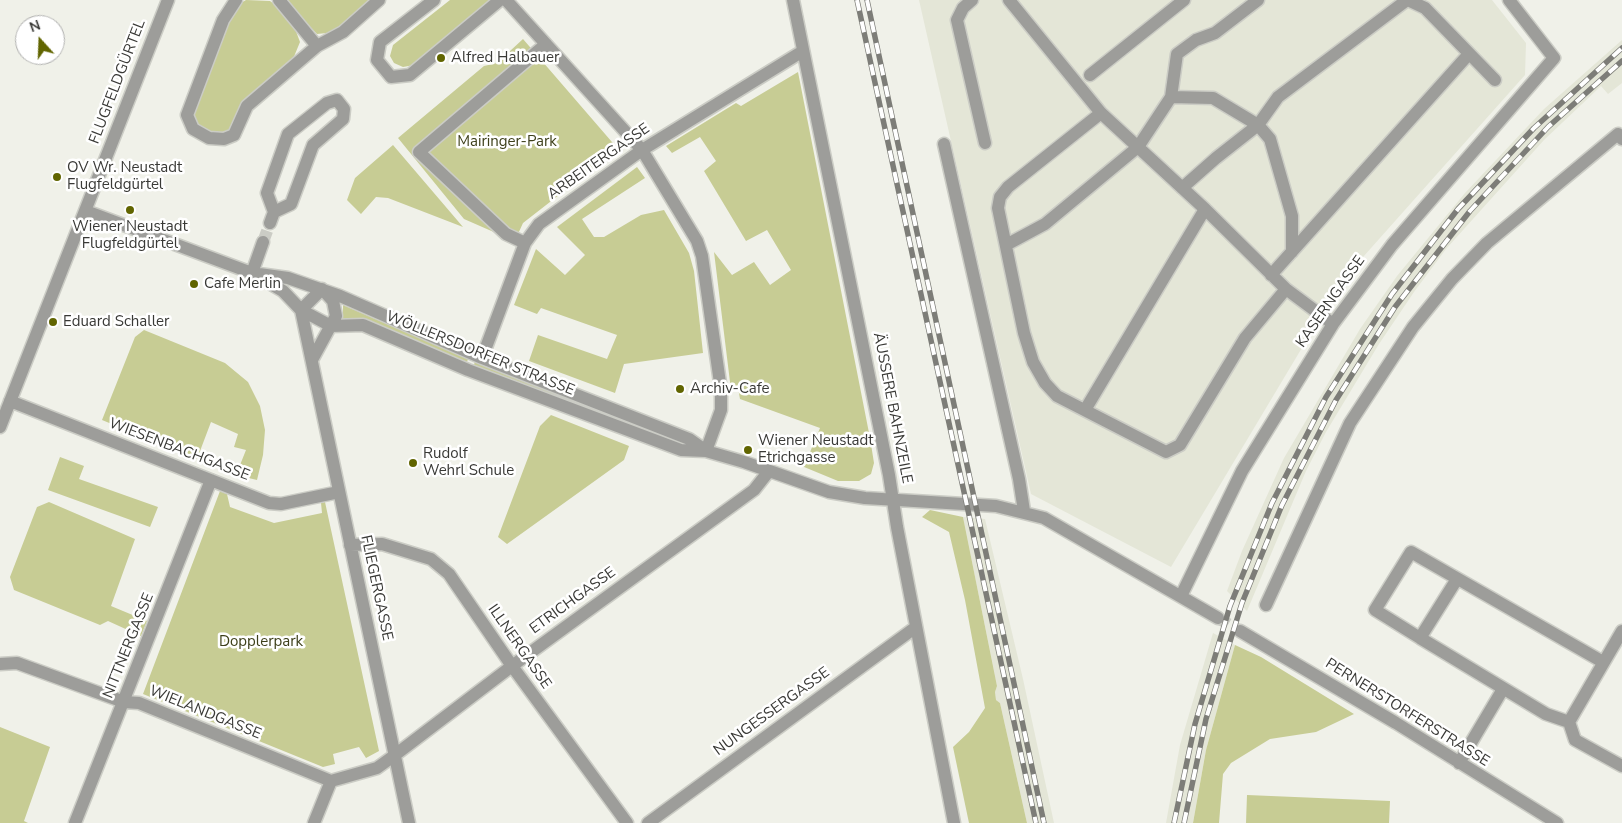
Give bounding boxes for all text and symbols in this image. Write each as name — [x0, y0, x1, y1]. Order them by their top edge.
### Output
north arrow — [15, 15, 65, 65]
text: N — [27, 16, 43, 37]
street label: FLUGFELDGÜRTEL — [86, 17, 150, 147]
place label: Alfred Halbauer — [451, 49, 559, 67]
marker: Alfred Halbauer — [435, 52, 447, 64]
street label: ARBEITERGASSE — [545, 120, 653, 204]
park label: Mairinger-Park — [457, 133, 557, 151]
place label: OV Wr. Neustadt Flugfeldgürtel — [67, 159, 182, 194]
marker: OV Wr. Neustadt Flugfeldgürtel — [51, 171, 63, 183]
marker: Wiener Neustadt Flugfeldgürtel — [124, 204, 136, 216]
place label: Wiener Neustadt Flugfeldgürtel — [72, 218, 188, 253]
street label: KASERNGASSE — [1293, 253, 1369, 351]
place label: Cafe Merlin — [204, 275, 281, 293]
marker: Cafe Merlin — [188, 278, 200, 290]
street label: WÖLLERSDORFER STRASSE — [383, 308, 577, 400]
place label: Eduard Schaller — [63, 313, 169, 331]
marker: Eduard Schaller — [47, 316, 59, 328]
street label: ÄUSSERE BAHNZEILE — [869, 331, 915, 485]
place label: Archiv-Cafe — [690, 380, 770, 398]
marker: Archiv-Cafe — [674, 383, 686, 395]
street label: WIESENBACHGASSE — [106, 415, 252, 485]
place label: Wiener Neustadt Etrichgasse — [758, 432, 874, 467]
marker: Wiener Neustadt Etrichgasse — [742, 444, 754, 456]
place label: Rudolf Wehrl Schule — [423, 445, 514, 480]
marker: Rudolf Wehrl Schule — [407, 457, 419, 469]
street label: FLIEGERGASSE — [356, 534, 396, 642]
street label: ETRICHGASSE — [526, 564, 620, 638]
street label: NITTNERGASSE — [100, 591, 158, 701]
street label: ILLNERGASSE — [483, 601, 555, 693]
park label: Dopplerpark — [219, 633, 303, 651]
street label: PERNERSTORFERSTRASSE — [1322, 655, 1492, 771]
street label: NUNGESSERGASSE — [711, 664, 833, 760]
street label: WIELANDGASSE — [146, 682, 264, 744]

